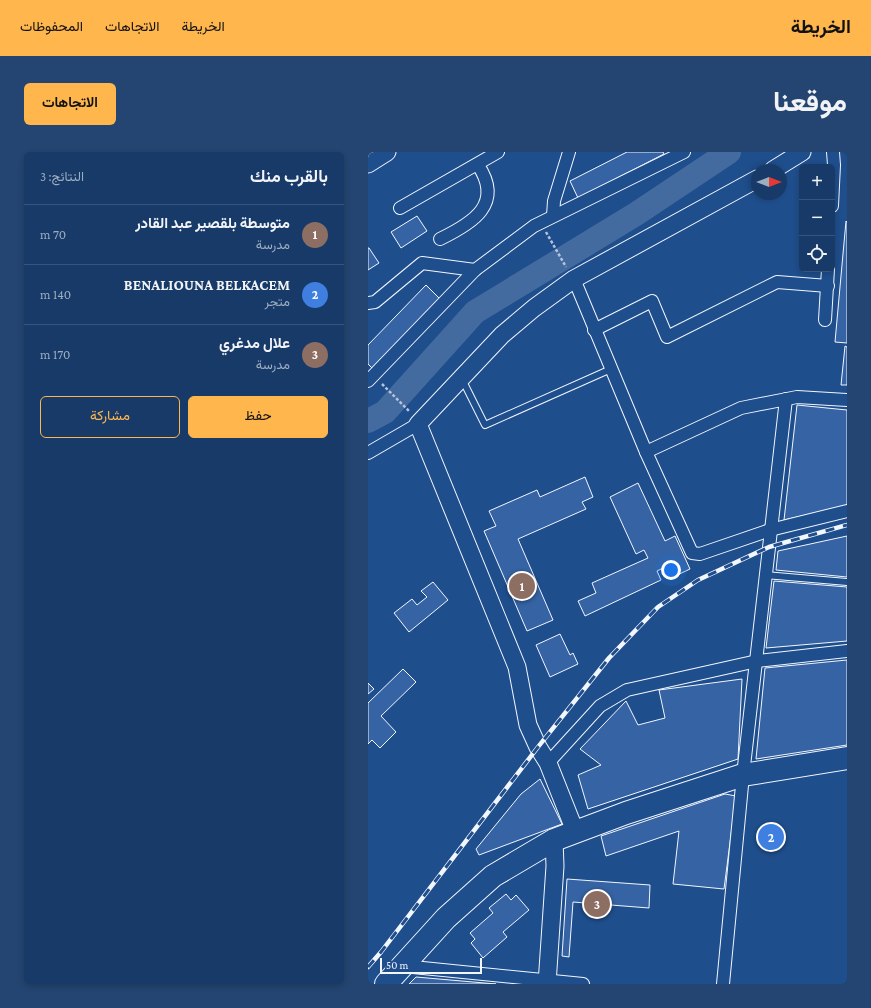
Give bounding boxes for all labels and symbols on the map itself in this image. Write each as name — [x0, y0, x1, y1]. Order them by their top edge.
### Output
north arrow — [751, 164, 787, 200]
your location — [661, 560, 681, 580]
pin: 1 — [509, 571, 535, 601]
pin: 2 — [758, 822, 784, 852]
pin: 3 — [584, 889, 610, 919]
scale bar — [380, 956, 482, 975]

